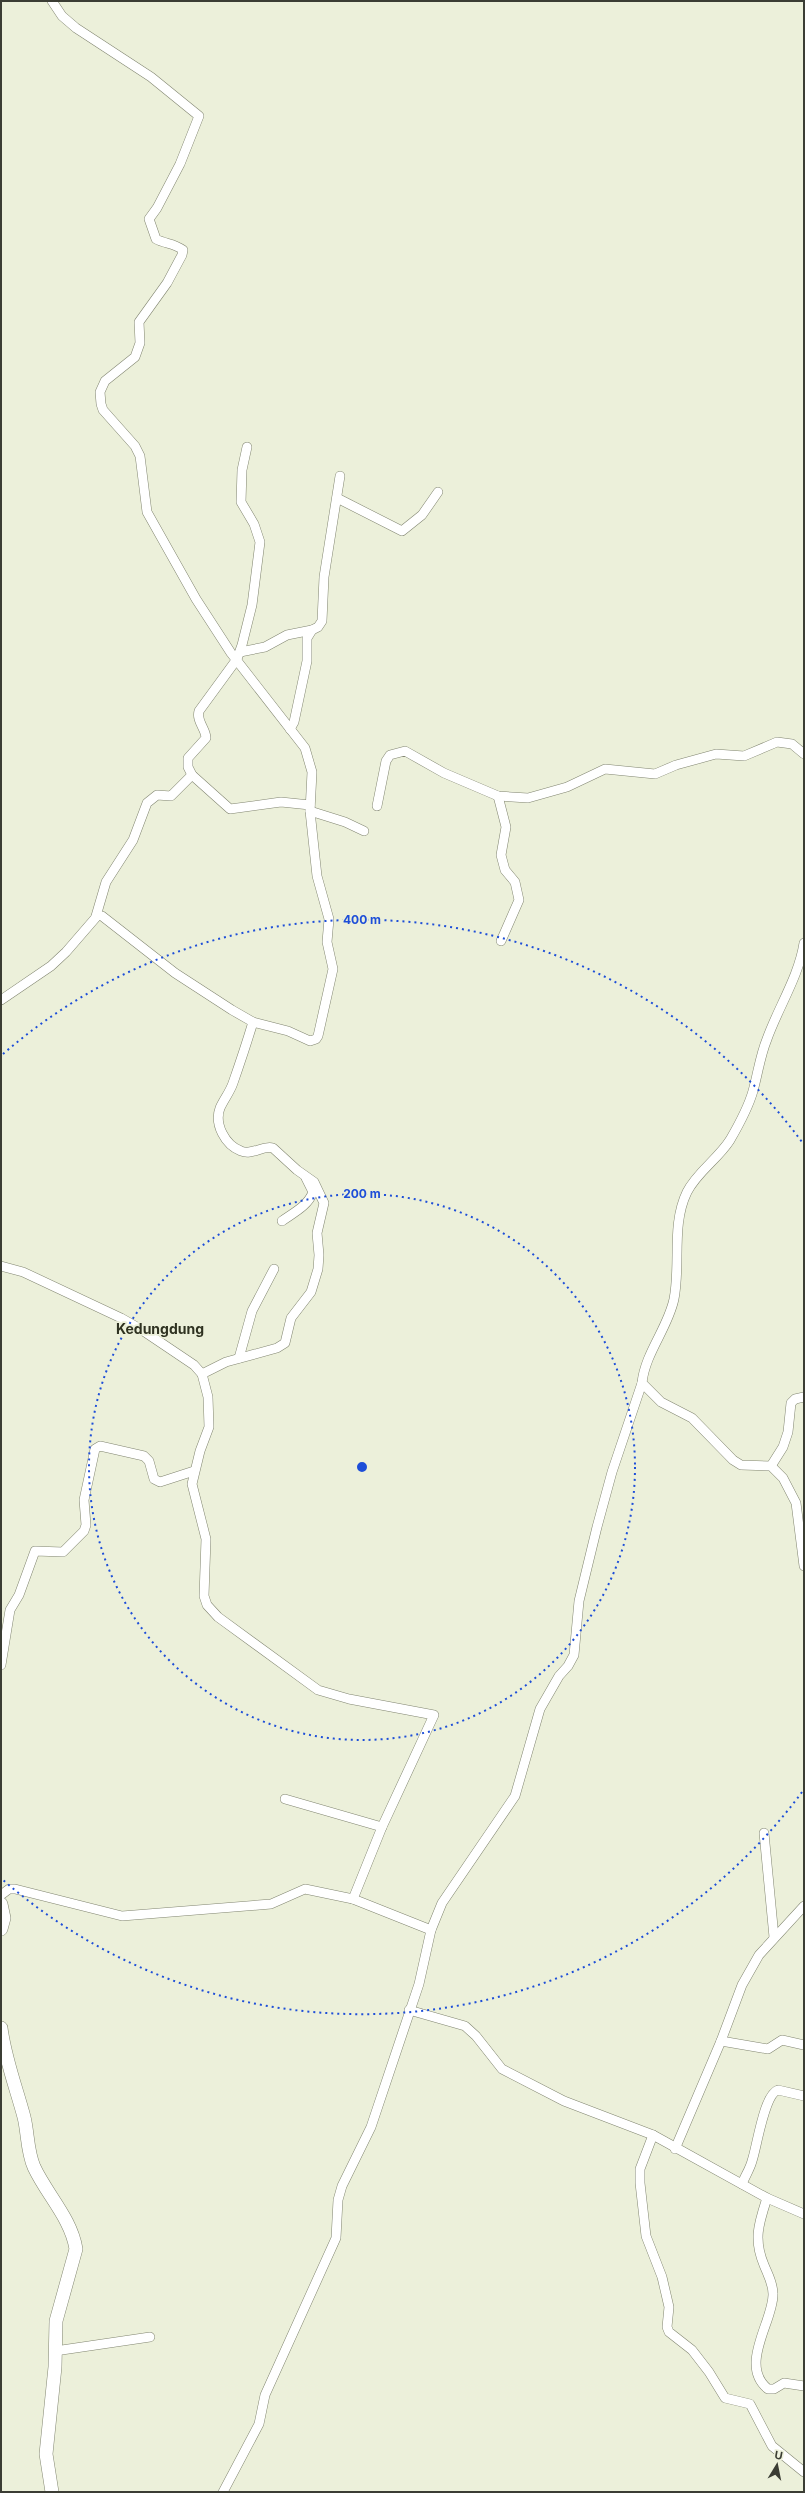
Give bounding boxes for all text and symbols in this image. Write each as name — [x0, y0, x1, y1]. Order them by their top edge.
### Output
text: 400 m — [343, 912, 381, 927]
text: 200 m — [343, 1186, 381, 1201]
district label: Kedungdung — [116, 1320, 204, 1337]
centre of rings — [355, 1460, 369, 1474]
north arrow — [757, 2445, 797, 2485]
text: U — [774, 2448, 784, 2463]

